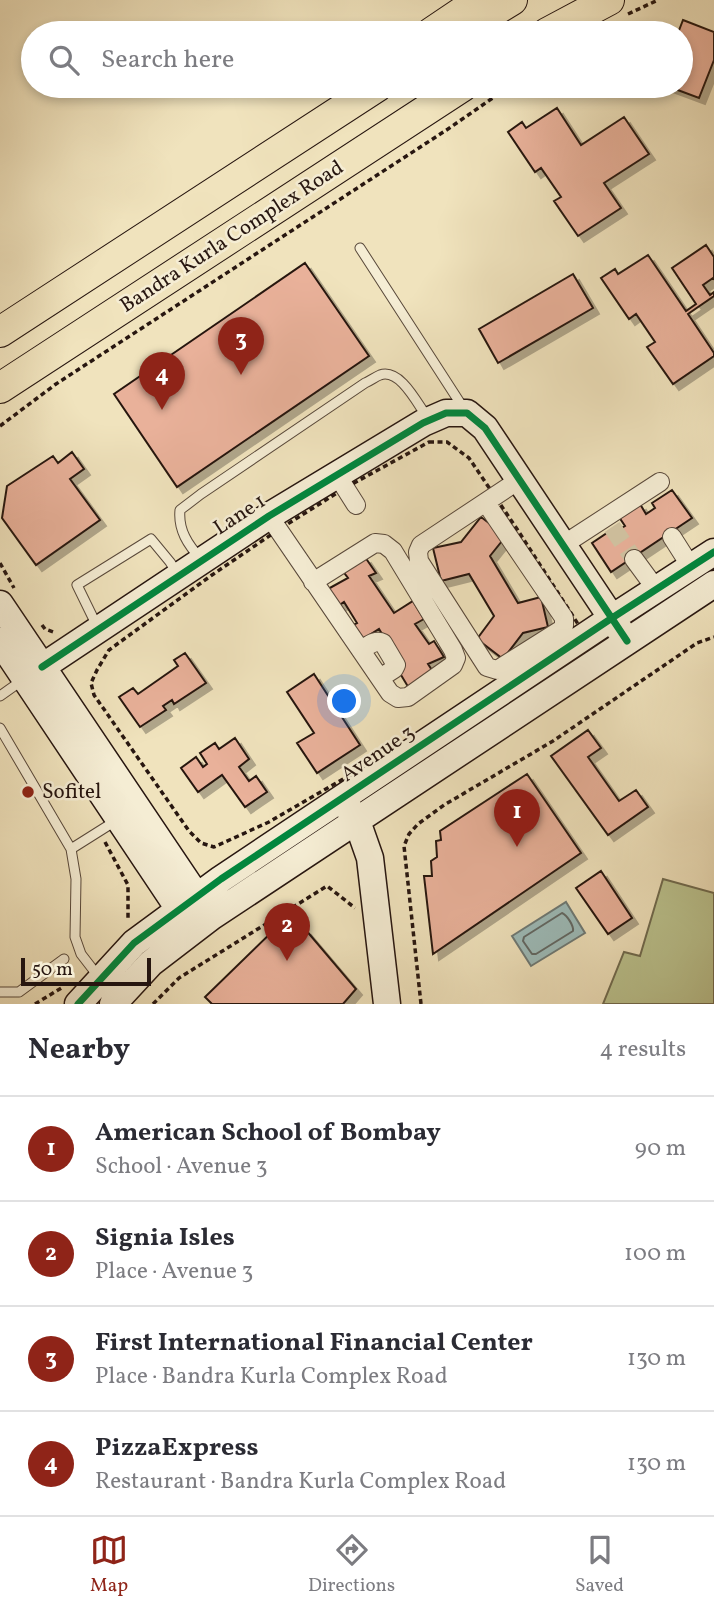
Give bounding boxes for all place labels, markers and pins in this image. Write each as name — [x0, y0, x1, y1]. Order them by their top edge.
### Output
pin: 3 — [218, 317, 264, 375]
pin: 4 — [139, 352, 185, 410]
place label: Sofitel — [42, 778, 101, 807]
marker: Sofitel — [20, 784, 36, 800]
pin: 1 — [494, 789, 540, 847]
pin: 2 — [264, 903, 310, 961]

